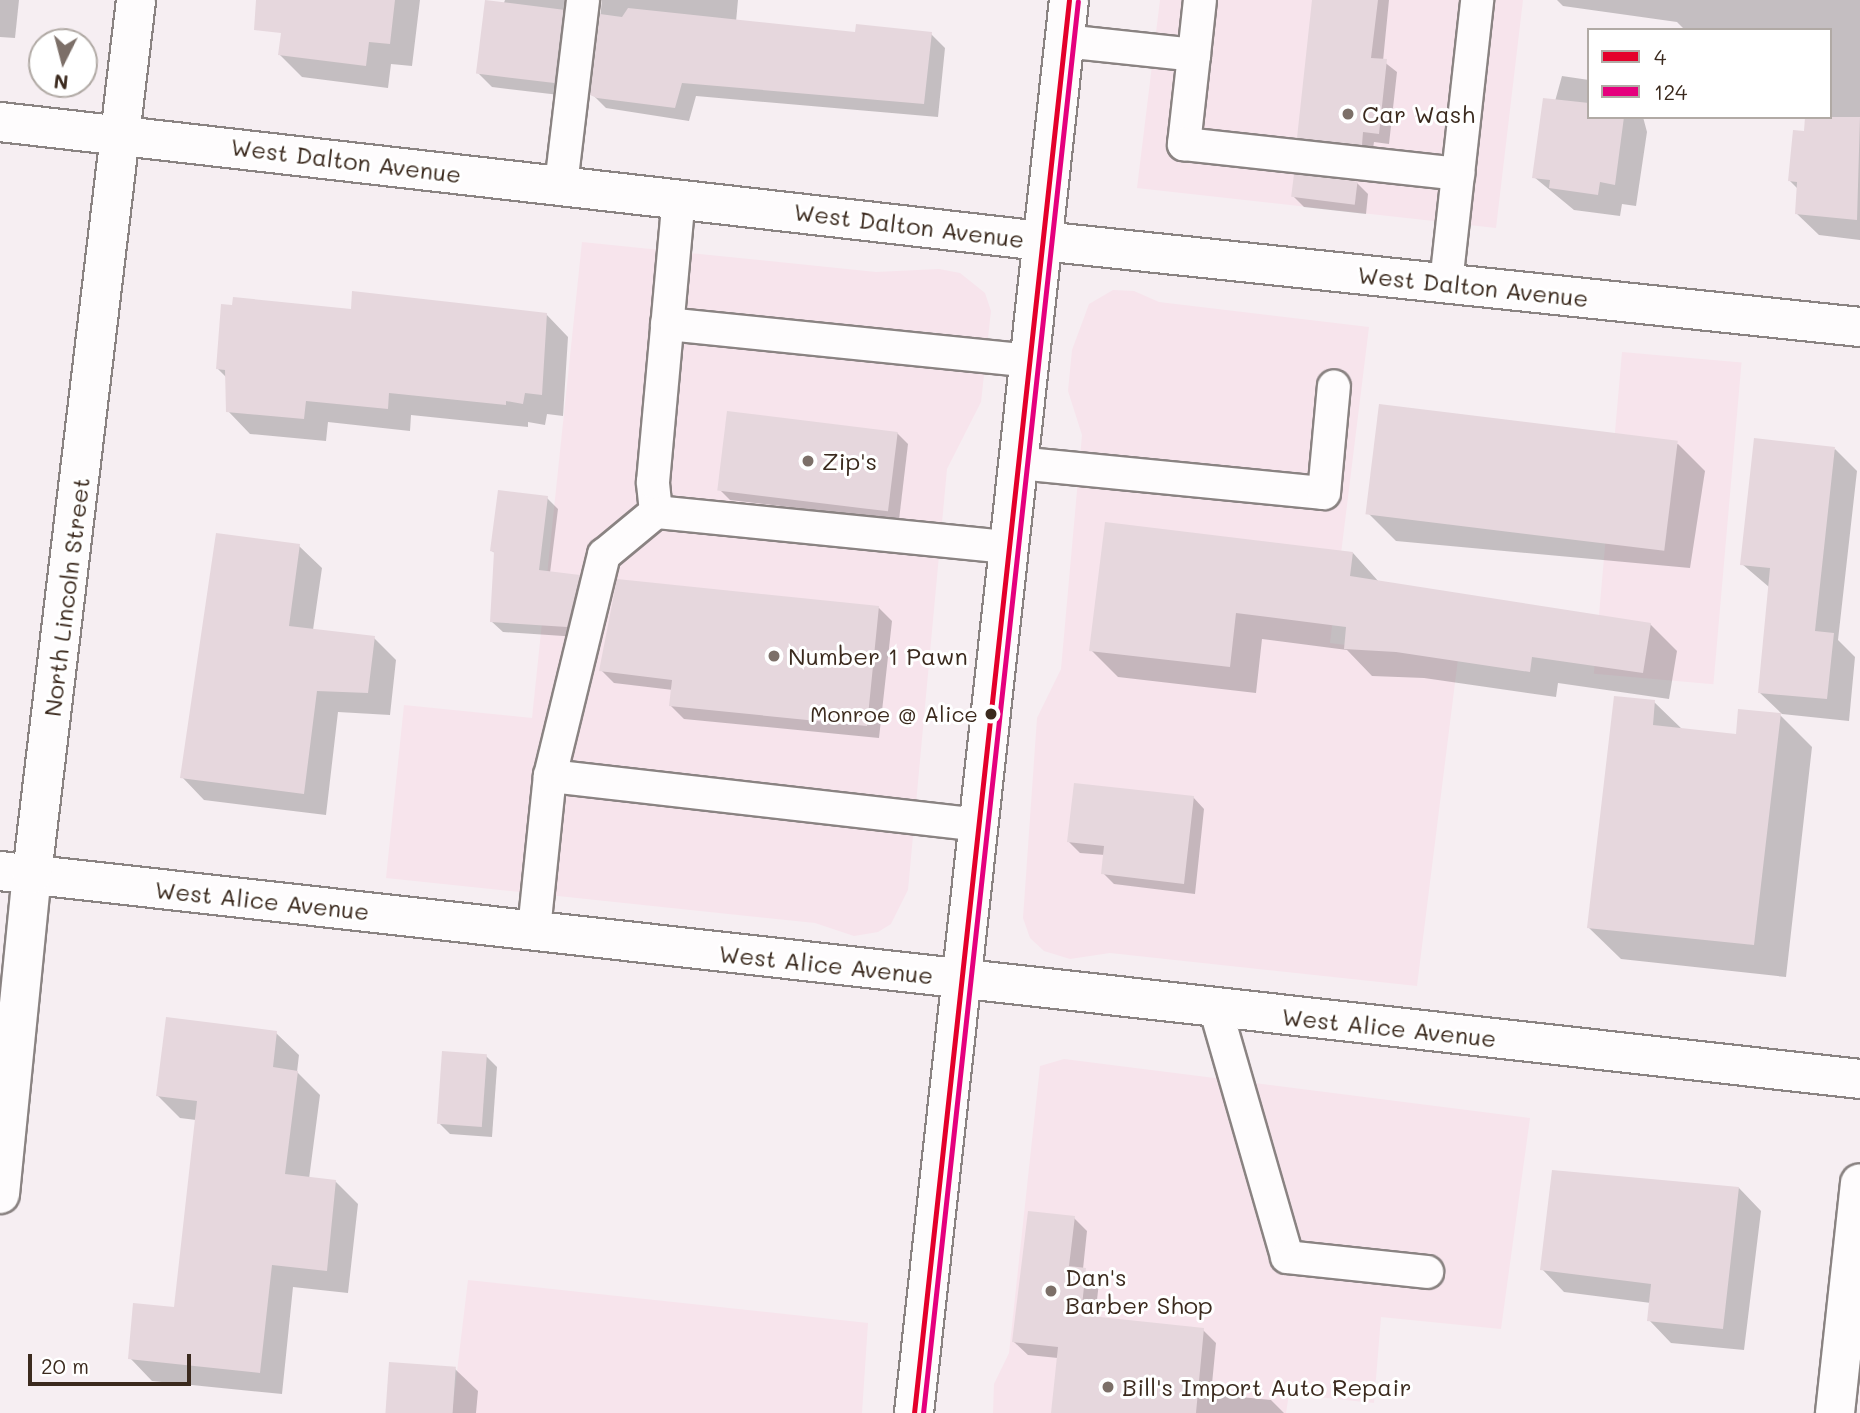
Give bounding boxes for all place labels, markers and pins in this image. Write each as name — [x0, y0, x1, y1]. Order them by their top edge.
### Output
place label: Car Wash — [1362, 100, 1475, 128]
marker: Car Wash — [1340, 106, 1356, 122]
place label: Zip's — [822, 447, 877, 475]
marker: Zip's — [800, 453, 816, 469]
place label: Number 1 Pawn — [788, 642, 968, 670]
marker: Number 1 Pawn — [766, 648, 782, 664]
place label: Monroe @ Alice — [810, 701, 978, 727]
marker: Monroe @ Alice — [984, 707, 998, 721]
place label: Dan's Barber Shop — [1065, 1263, 1213, 1319]
marker: Dan's Barber Shop — [1043, 1283, 1059, 1299]
place label: Bill's Import Auto Repair — [1122, 1373, 1412, 1401]
marker: Bill's Import Auto Repair — [1100, 1379, 1116, 1395]

